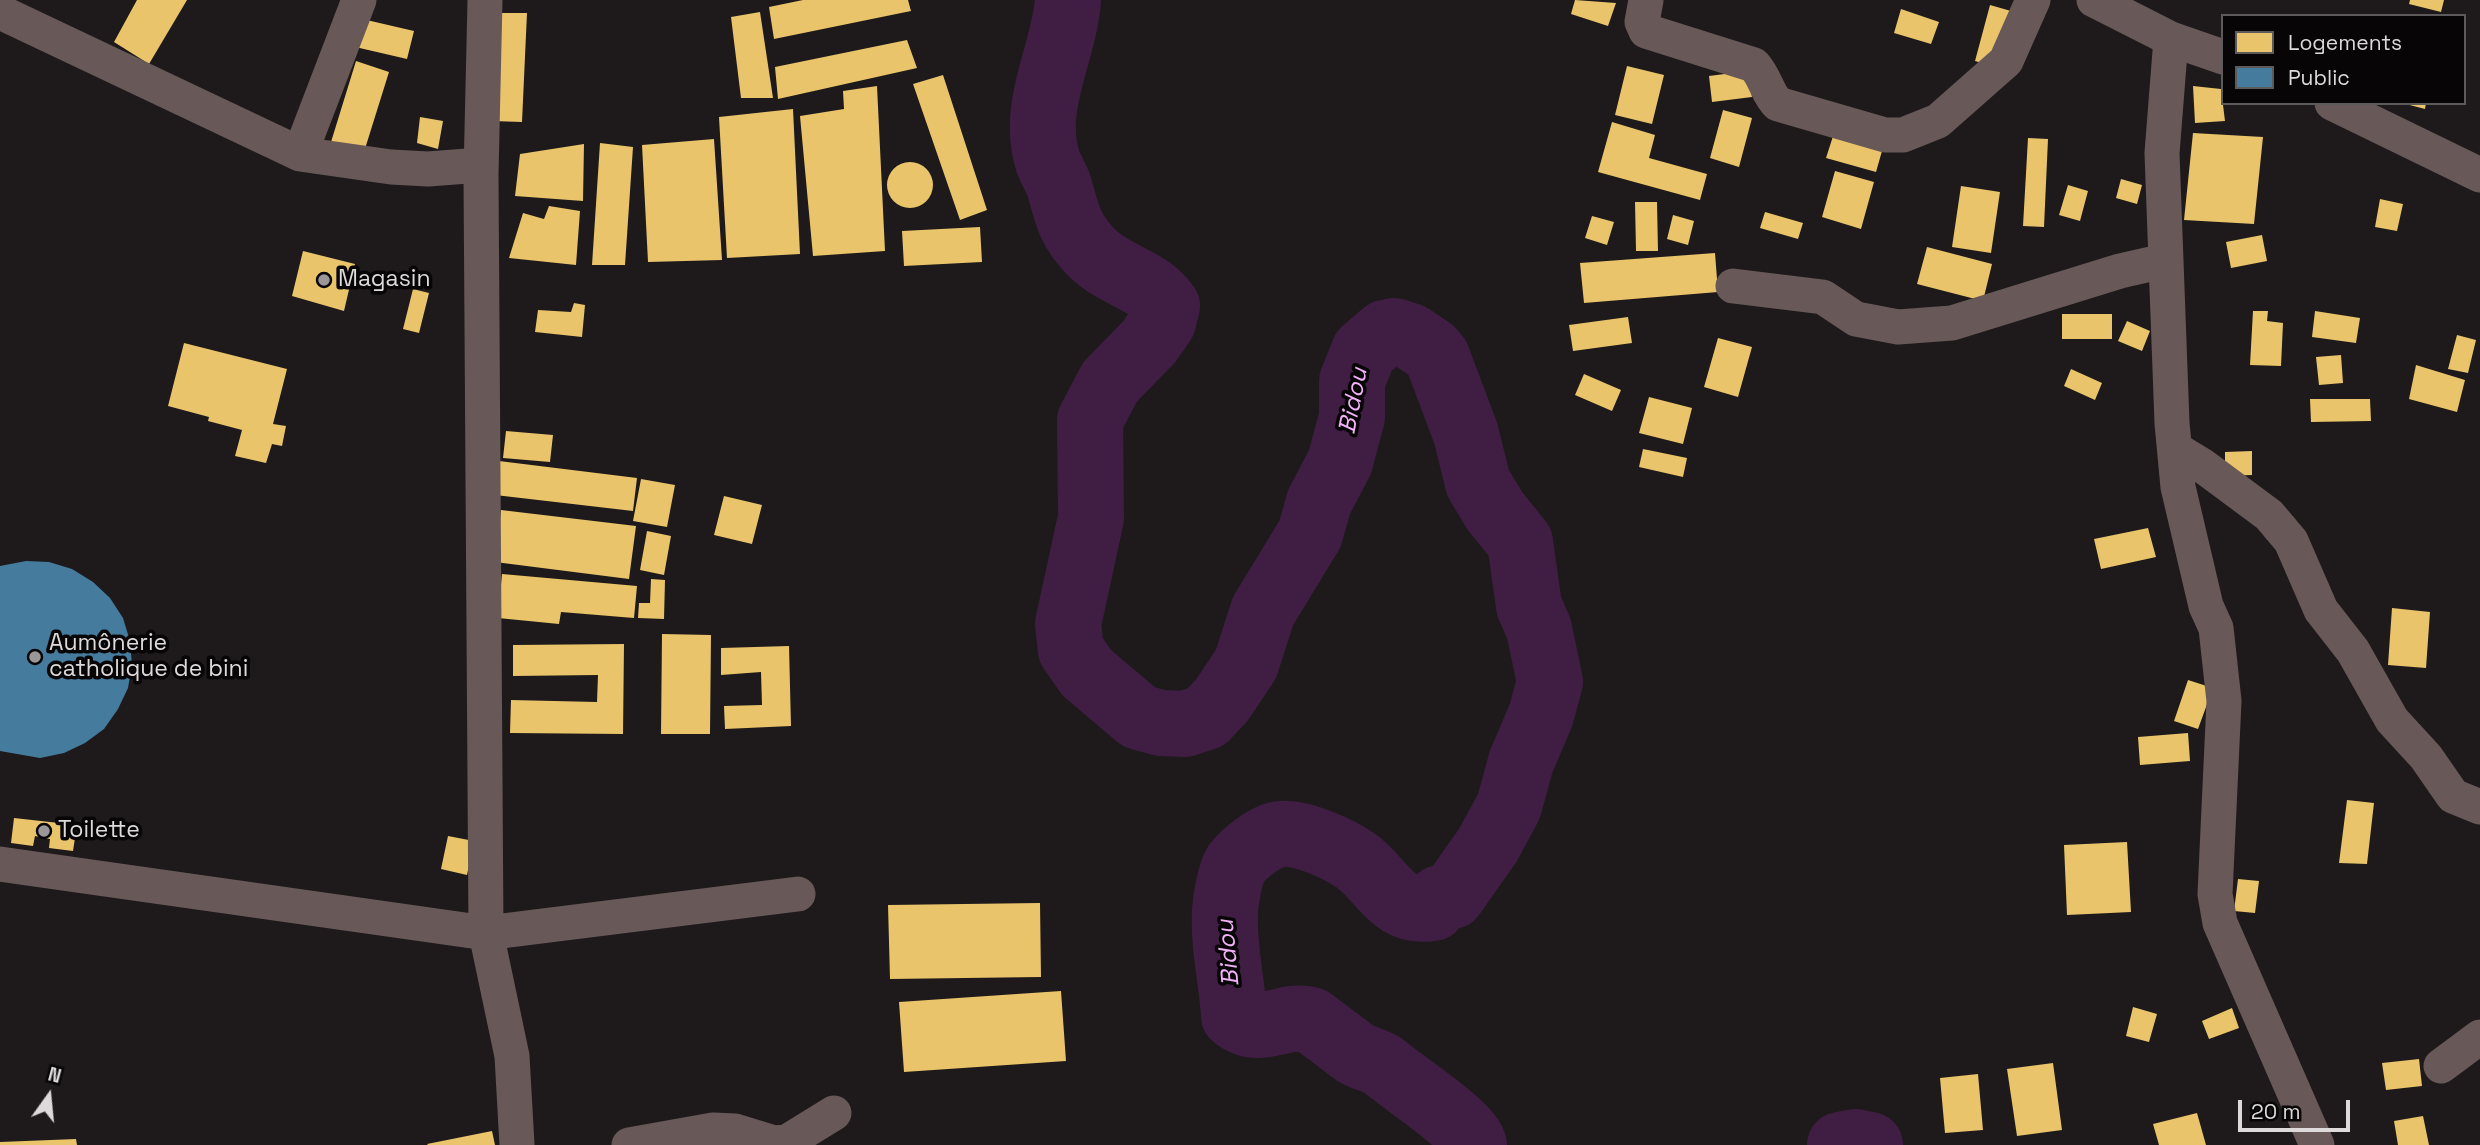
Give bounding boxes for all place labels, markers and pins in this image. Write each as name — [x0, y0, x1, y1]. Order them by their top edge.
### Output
place label: Magasin — [338, 266, 431, 294]
marker: Magasin — [316, 272, 332, 288]
place label: Aumônerie catholique de bini — [49, 630, 248, 684]
marker: Aumônerie catholique de bini — [27, 649, 43, 665]
place label: Toilette — [58, 817, 140, 845]
marker: Toilette — [36, 823, 52, 839]

